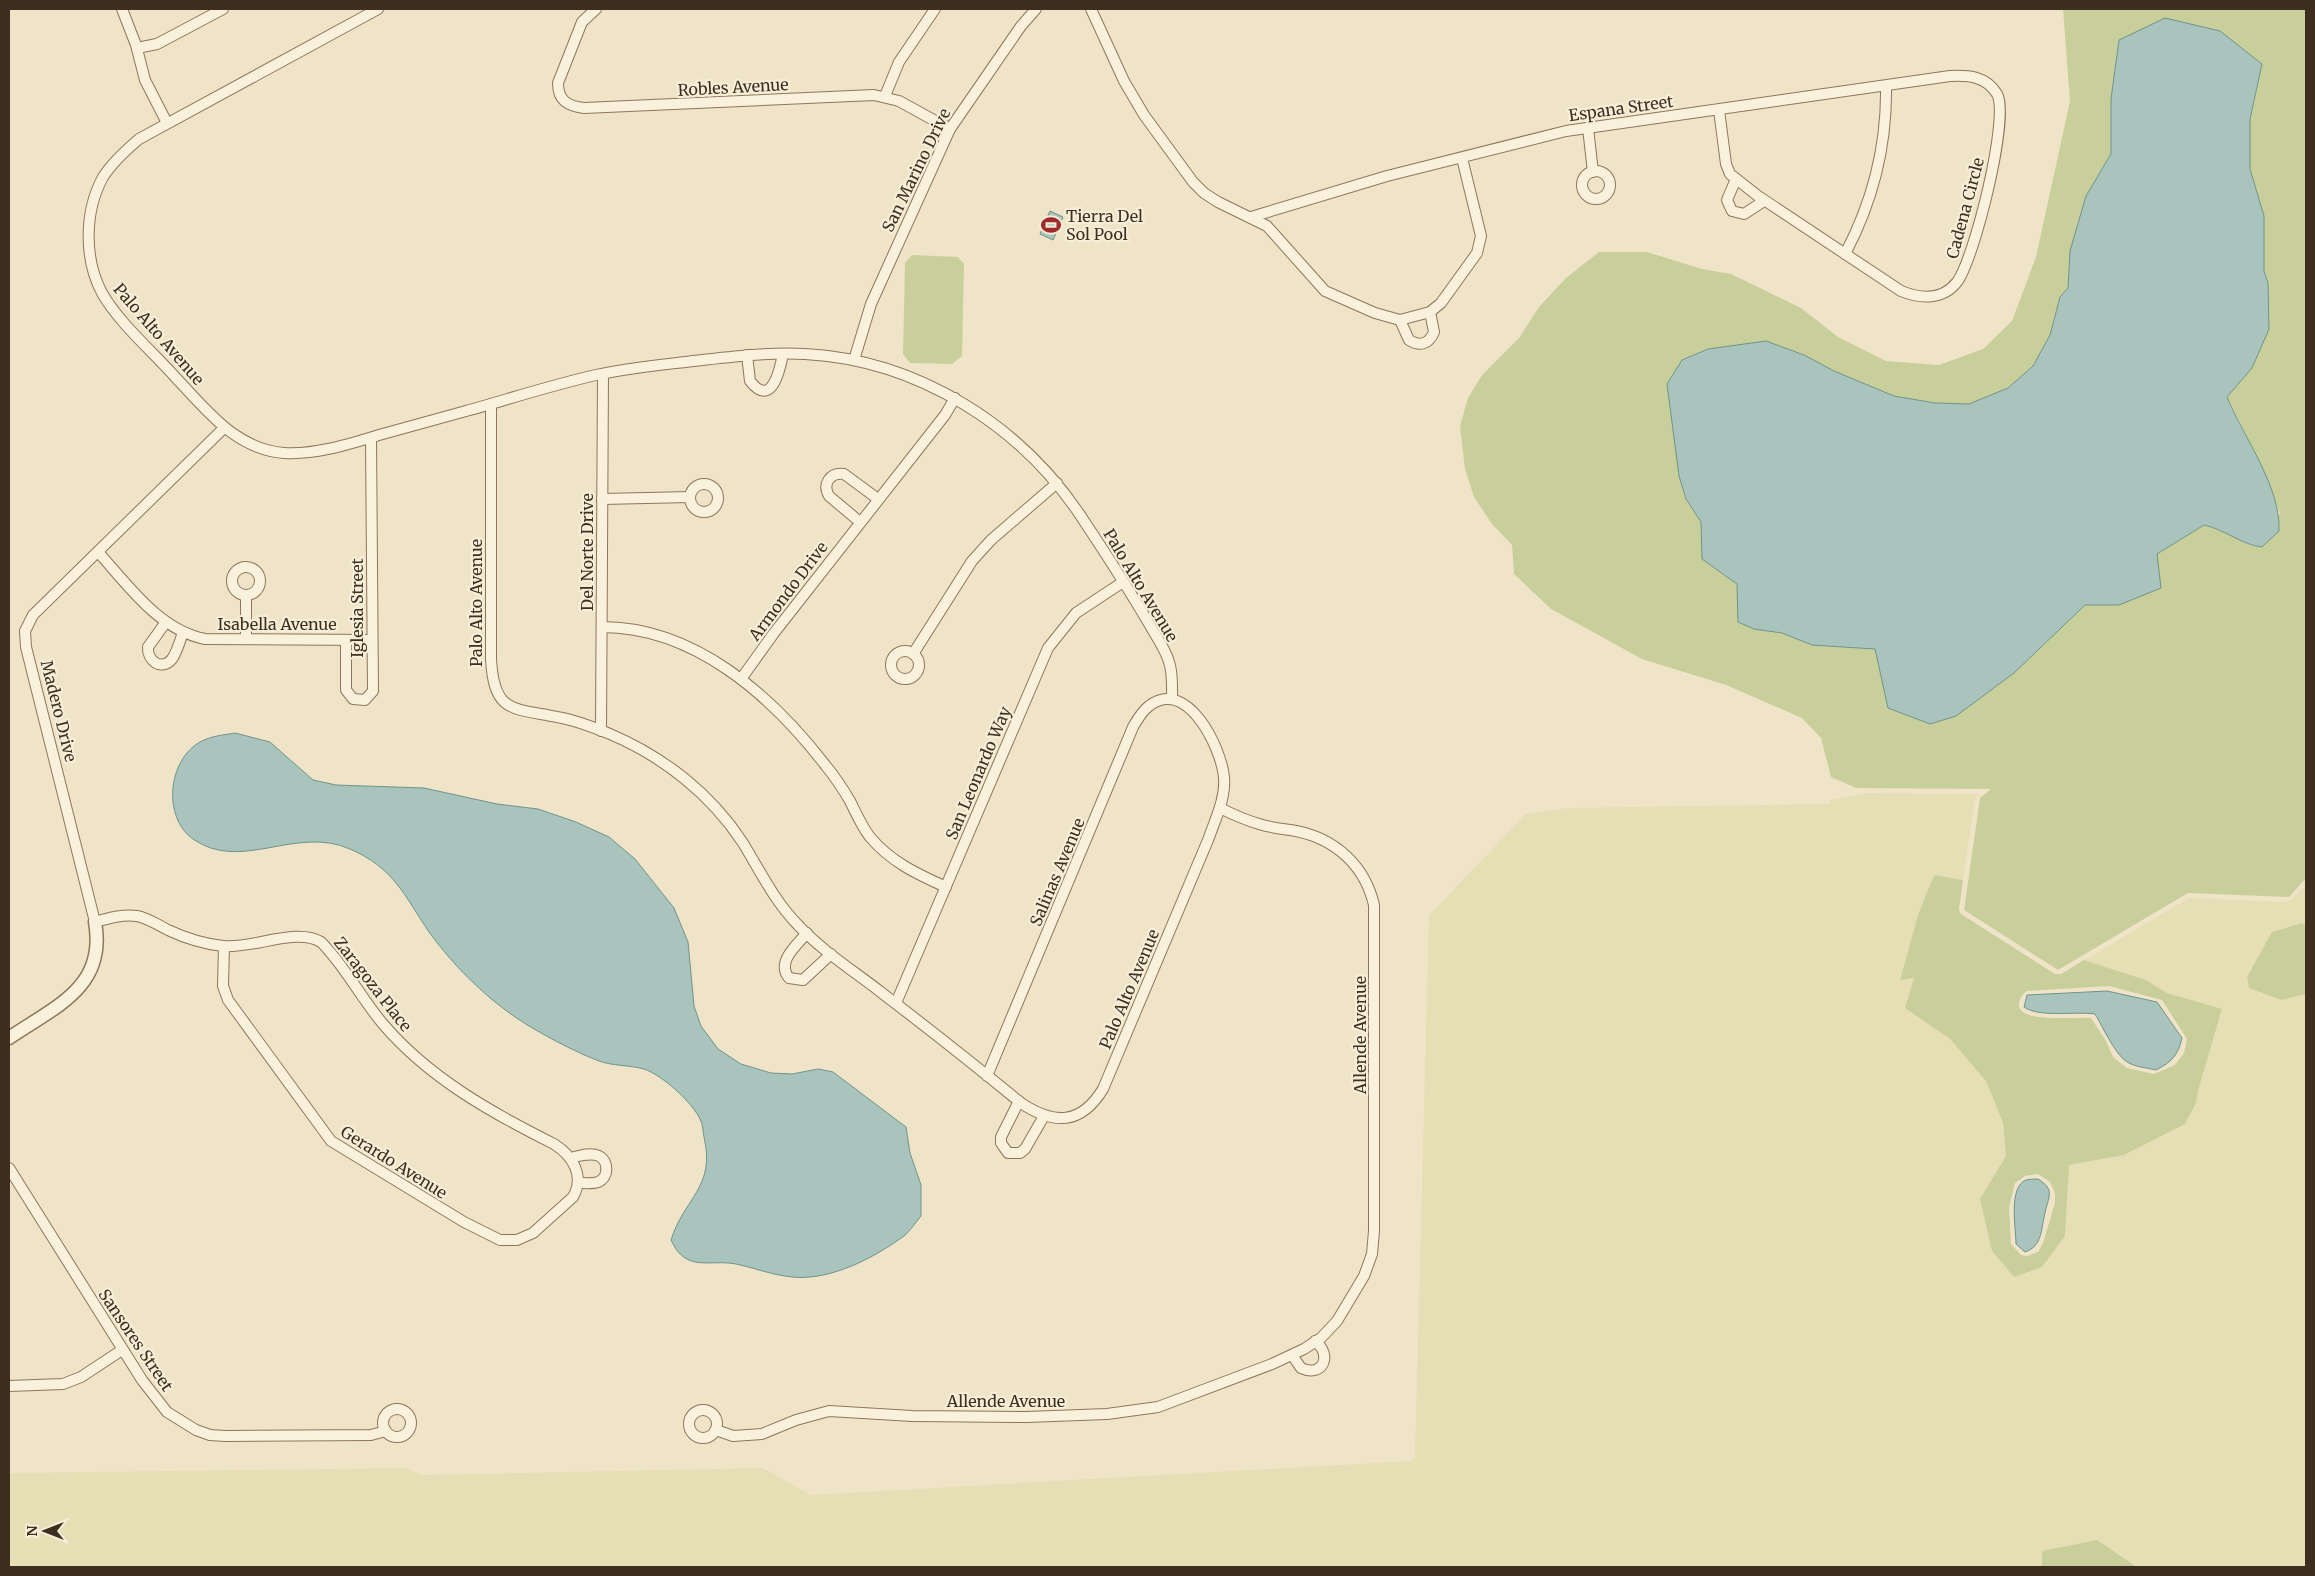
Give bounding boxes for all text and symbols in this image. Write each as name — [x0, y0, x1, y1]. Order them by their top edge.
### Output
street label: Robles Avenue — [677, 74, 789, 100]
street label: Espana Street — [1567, 91, 1675, 125]
street label: San Marino Drive — [877, 105, 955, 235]
street label: Cadena Circle — [1942, 155, 1988, 261]
place label: Tierra Del Sol Pool — [1066, 206, 1143, 244]
sports icon: Tierra Del Sol Pool — [1040, 214, 1062, 236]
street label: Palo Alto Avenue — [109, 279, 209, 389]
street label: Del Norte Drive — [577, 493, 597, 611]
street label: Palo Alto Avenue — [1099, 525, 1183, 645]
street label: Armondo Drive — [744, 538, 832, 645]
street label: Palo Alto Avenue — [466, 539, 486, 667]
street label: Iglesia Street — [347, 557, 367, 658]
street label: Isabella Avenue — [217, 614, 337, 634]
street label: Madero Drive — [37, 658, 81, 764]
street label: San Leonardo Way — [941, 703, 1015, 842]
street label: Salinas Avenue — [1025, 815, 1089, 929]
street label: Palo Alto Avenue — [1095, 926, 1163, 1052]
street label: Zaragoza Place — [330, 933, 416, 1035]
street label: Allende Avenue — [1350, 976, 1370, 1095]
street label: Gerardo Avenue — [337, 1121, 451, 1203]
street label: Sansores Street — [94, 1285, 178, 1395]
street label: Allende Avenue — [946, 1391, 1065, 1411]
north arrow — [20, 1506, 70, 1556]
text: N — [23, 1525, 41, 1537]

